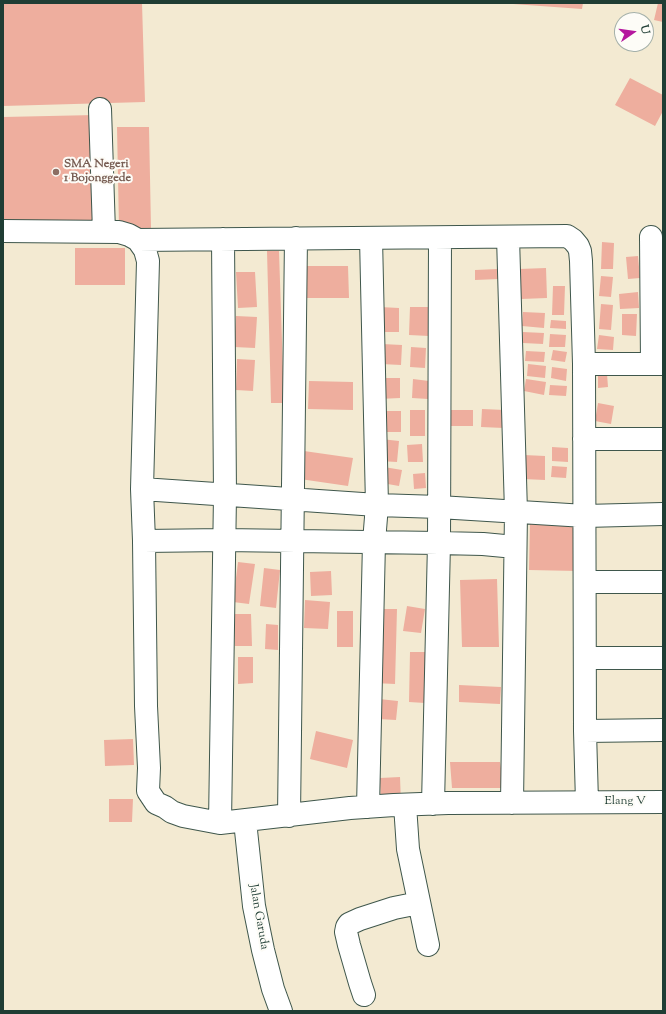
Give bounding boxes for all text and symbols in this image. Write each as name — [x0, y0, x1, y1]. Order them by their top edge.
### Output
north arrow — [614, 12, 654, 52]
text: U — [636, 23, 654, 36]
place label: SMA Negeri 1 Bojonggede — [64, 158, 131, 186]
marker: SMA Negeri 1 Bojonggede — [51, 167, 61, 177]
street label: Elang V — [604, 795, 646, 809]
street label: Jalan Garuda — [245, 883, 271, 951]

